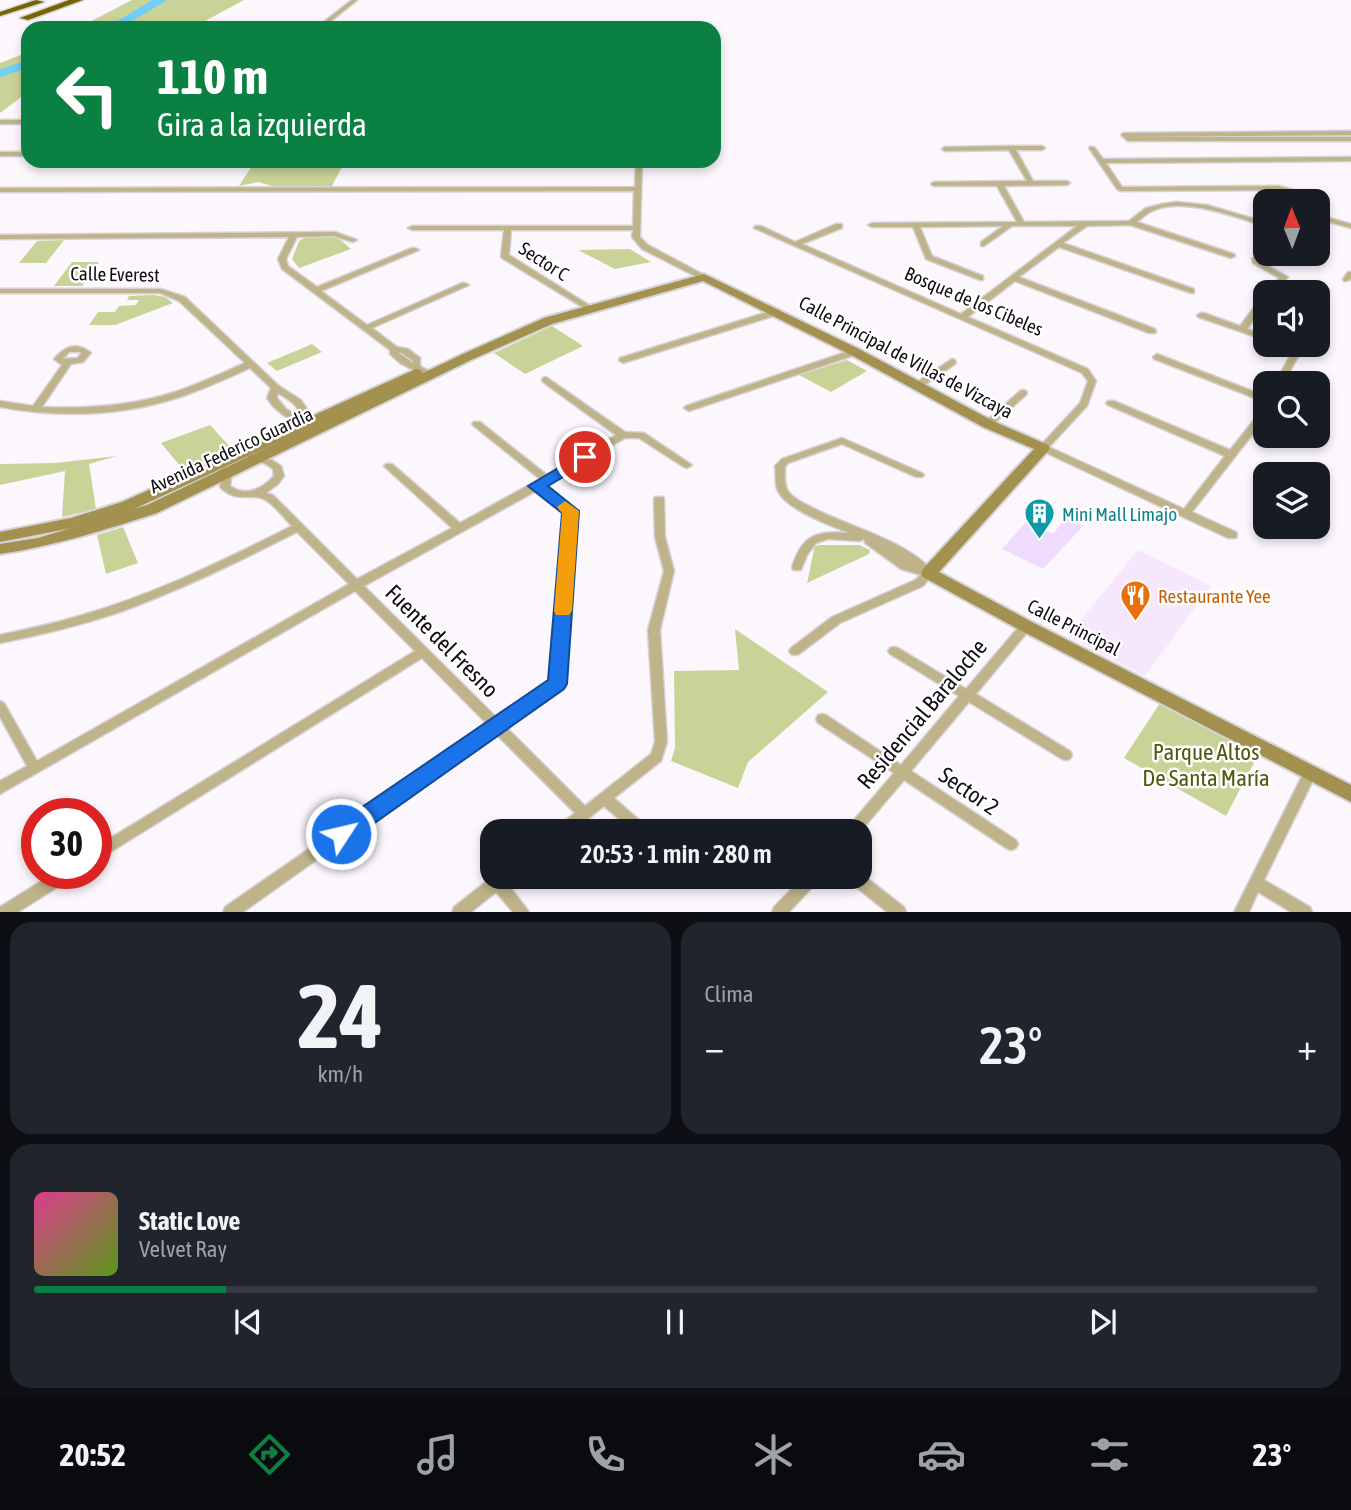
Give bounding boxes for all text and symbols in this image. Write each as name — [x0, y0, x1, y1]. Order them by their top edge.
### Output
text: 110 m — [157, 48, 268, 104]
icon: left — [42, 49, 133, 140]
text: Gira a la izquierda — [157, 106, 367, 143]
north arrow — [1253, 189, 1330, 266]
map controls — [1253, 189, 1330, 539]
street label: Sector C — [515, 237, 573, 285]
street label: Calle Everest — [70, 262, 160, 286]
street label: Bosque de los Cibeles — [902, 262, 1047, 340]
button: sound — [1253, 280, 1330, 357]
street label: Calle Principal de Villas de Vizcaya — [795, 291, 1017, 423]
button: search — [1253, 371, 1330, 448]
street label: Avenida Federico Guardia — [146, 403, 316, 497]
pin — [555, 427, 615, 487]
icon: arrive — [566, 438, 604, 476]
button: layers — [1253, 462, 1330, 539]
building icon: Mini Mall Limajo — [1022, 497, 1056, 541]
place label: Mini Mall Limajo — [1062, 503, 1177, 525]
street label: Fuente del Fresno — [380, 579, 504, 703]
restaurant icon: Restaurante Yee — [1118, 579, 1152, 623]
place label: Restaurante Yee — [1158, 585, 1271, 607]
street label: Calle Principal — [1024, 594, 1124, 660]
street label: Residencial Baraloche — [852, 634, 992, 794]
park label: Parque Altos De Santa María — [1142, 739, 1270, 791]
street label: Sector 2 — [934, 762, 1004, 820]
position arrow — [304, 797, 378, 871]
speed limit sign: 30 — [21, 798, 112, 889]
text: 20:53 · 1 min · 280 m — [580, 839, 772, 869]
text: 24 — [297, 963, 383, 1067]
text: Clima — [705, 981, 754, 1007]
text: 23° — [979, 1015, 1042, 1075]
text: − — [705, 1025, 724, 1068]
text: + — [1297, 1025, 1317, 1068]
text: km/h — [317, 1061, 363, 1087]
text: Static Love — [139, 1206, 240, 1236]
text: Velvet Ray — [139, 1236, 227, 1262]
icon: previous — [229, 1303, 267, 1341]
icon: pause — [656, 1303, 694, 1341]
icon: next — [1084, 1303, 1122, 1341]
icon: directions — [245, 1430, 294, 1479]
icon: music — [413, 1430, 462, 1479]
icon: phone — [581, 1430, 630, 1479]
icon: climate — [749, 1430, 798, 1479]
icon: car — [917, 1430, 966, 1479]
icon: filters — [1085, 1430, 1134, 1479]
text: 20:52 — [59, 1436, 126, 1473]
text: 23° — [1253, 1436, 1291, 1473]

